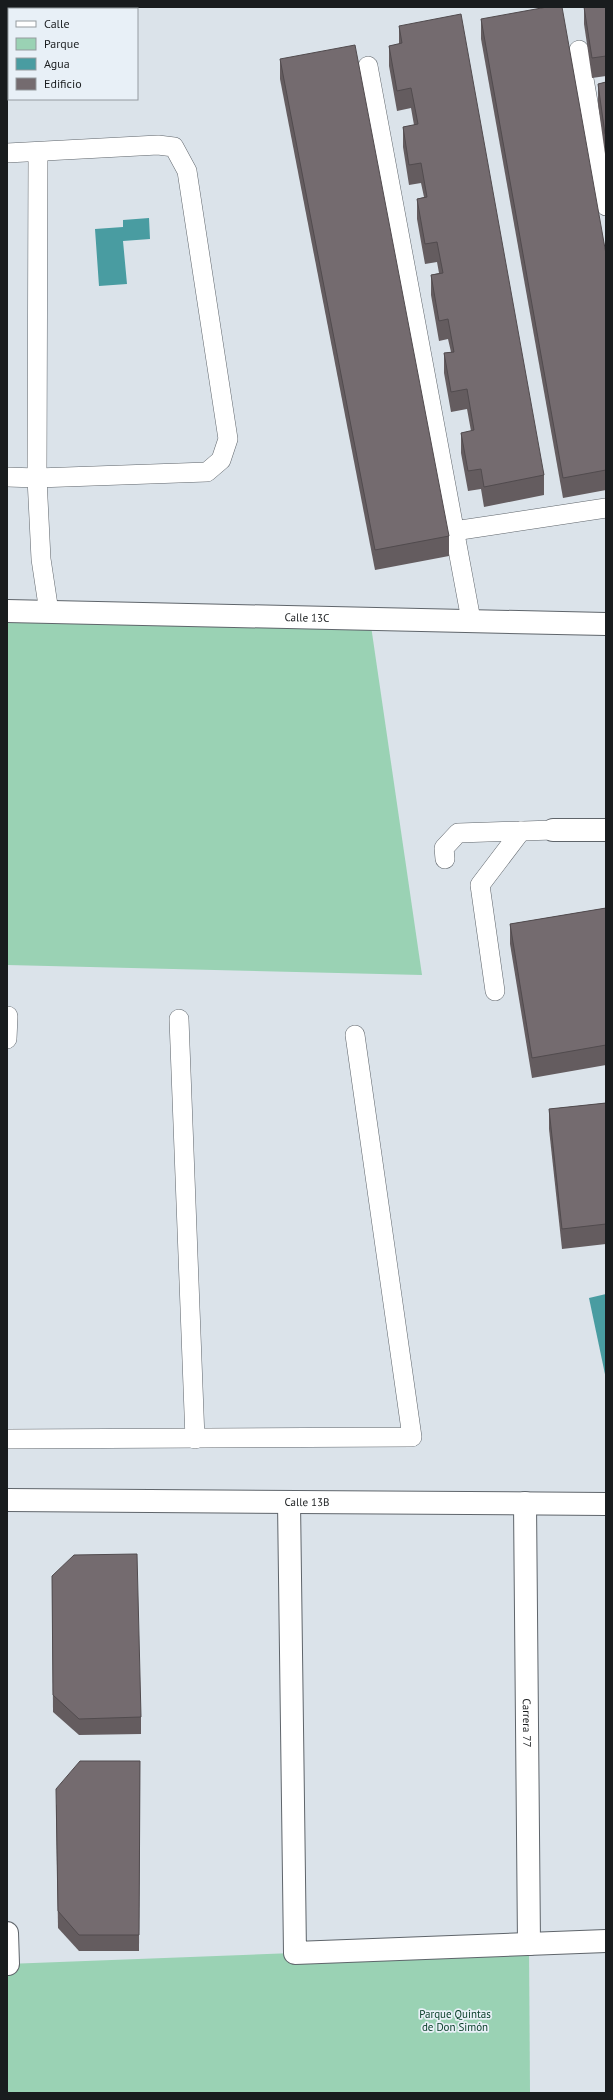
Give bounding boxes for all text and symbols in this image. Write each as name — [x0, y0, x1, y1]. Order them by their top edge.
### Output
legend — [8, 8, 138, 100]
text: Calle — [44, 16, 70, 31]
text: Parque — [44, 36, 79, 51]
text: Agua — [44, 56, 70, 71]
text: Edificio — [44, 76, 82, 91]
street label: Calle 13C — [284, 610, 329, 625]
street label: Calle 13B — [284, 1495, 330, 1509]
street label: Carrera 77 — [520, 1699, 534, 1747]
park label: Parque Quintas de Don Simón — [419, 2007, 491, 2034]

